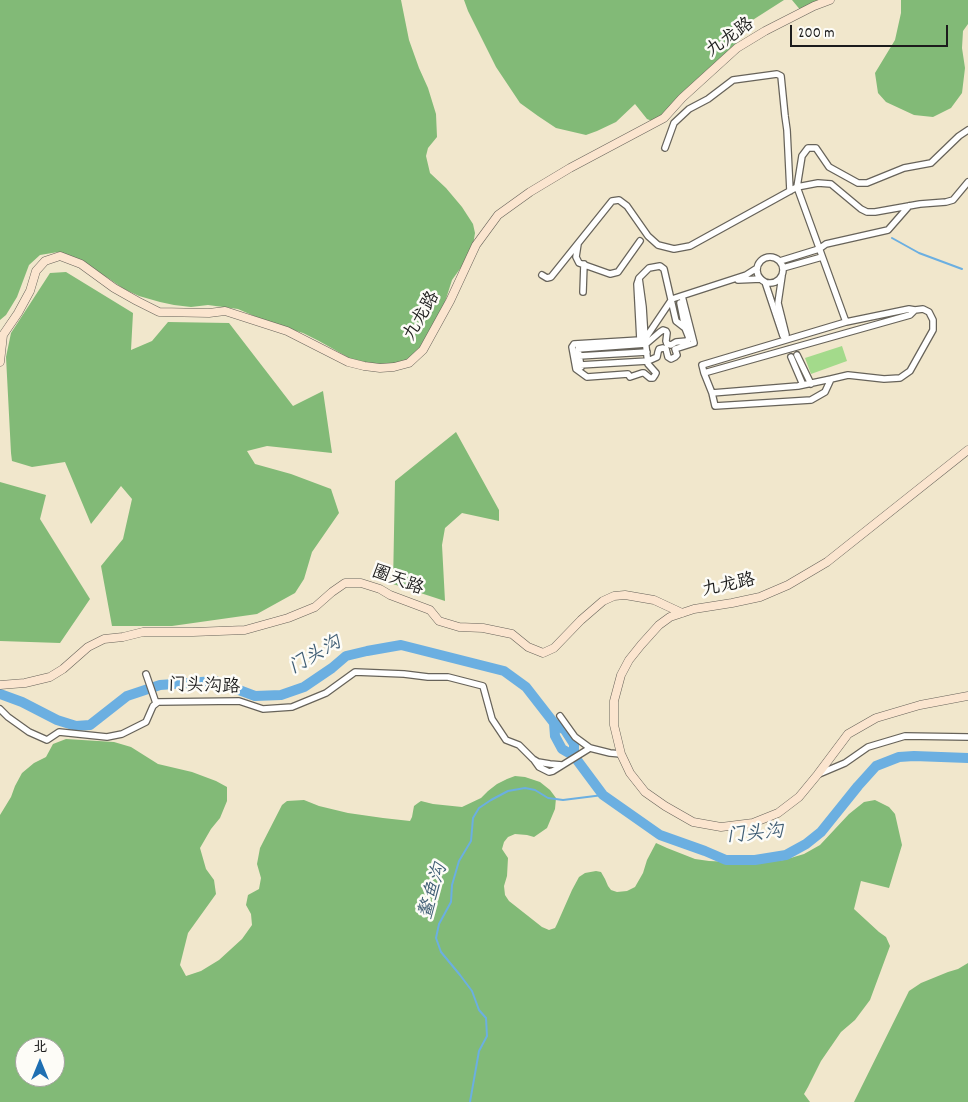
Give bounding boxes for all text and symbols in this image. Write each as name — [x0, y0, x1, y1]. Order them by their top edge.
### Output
street label: 九龙路 — [703, 14, 759, 64]
scale bar — [793, 15, 950, 47]
text: 200 m — [798, 23, 835, 45]
street label: 九龙路 — [400, 288, 446, 346]
street label: 圈天路 — [368, 562, 426, 602]
street label: 九龙路 — [700, 571, 758, 603]
water label: 门头沟 — [286, 633, 346, 681]
street label: 门头沟路 — [168, 676, 240, 700]
water label: 门头沟 — [726, 822, 784, 850]
water label: 鳌鱼沟 — [416, 861, 454, 923]
north arrow — [15, 1037, 65, 1087]
text: 北 — [33, 1038, 47, 1058]

